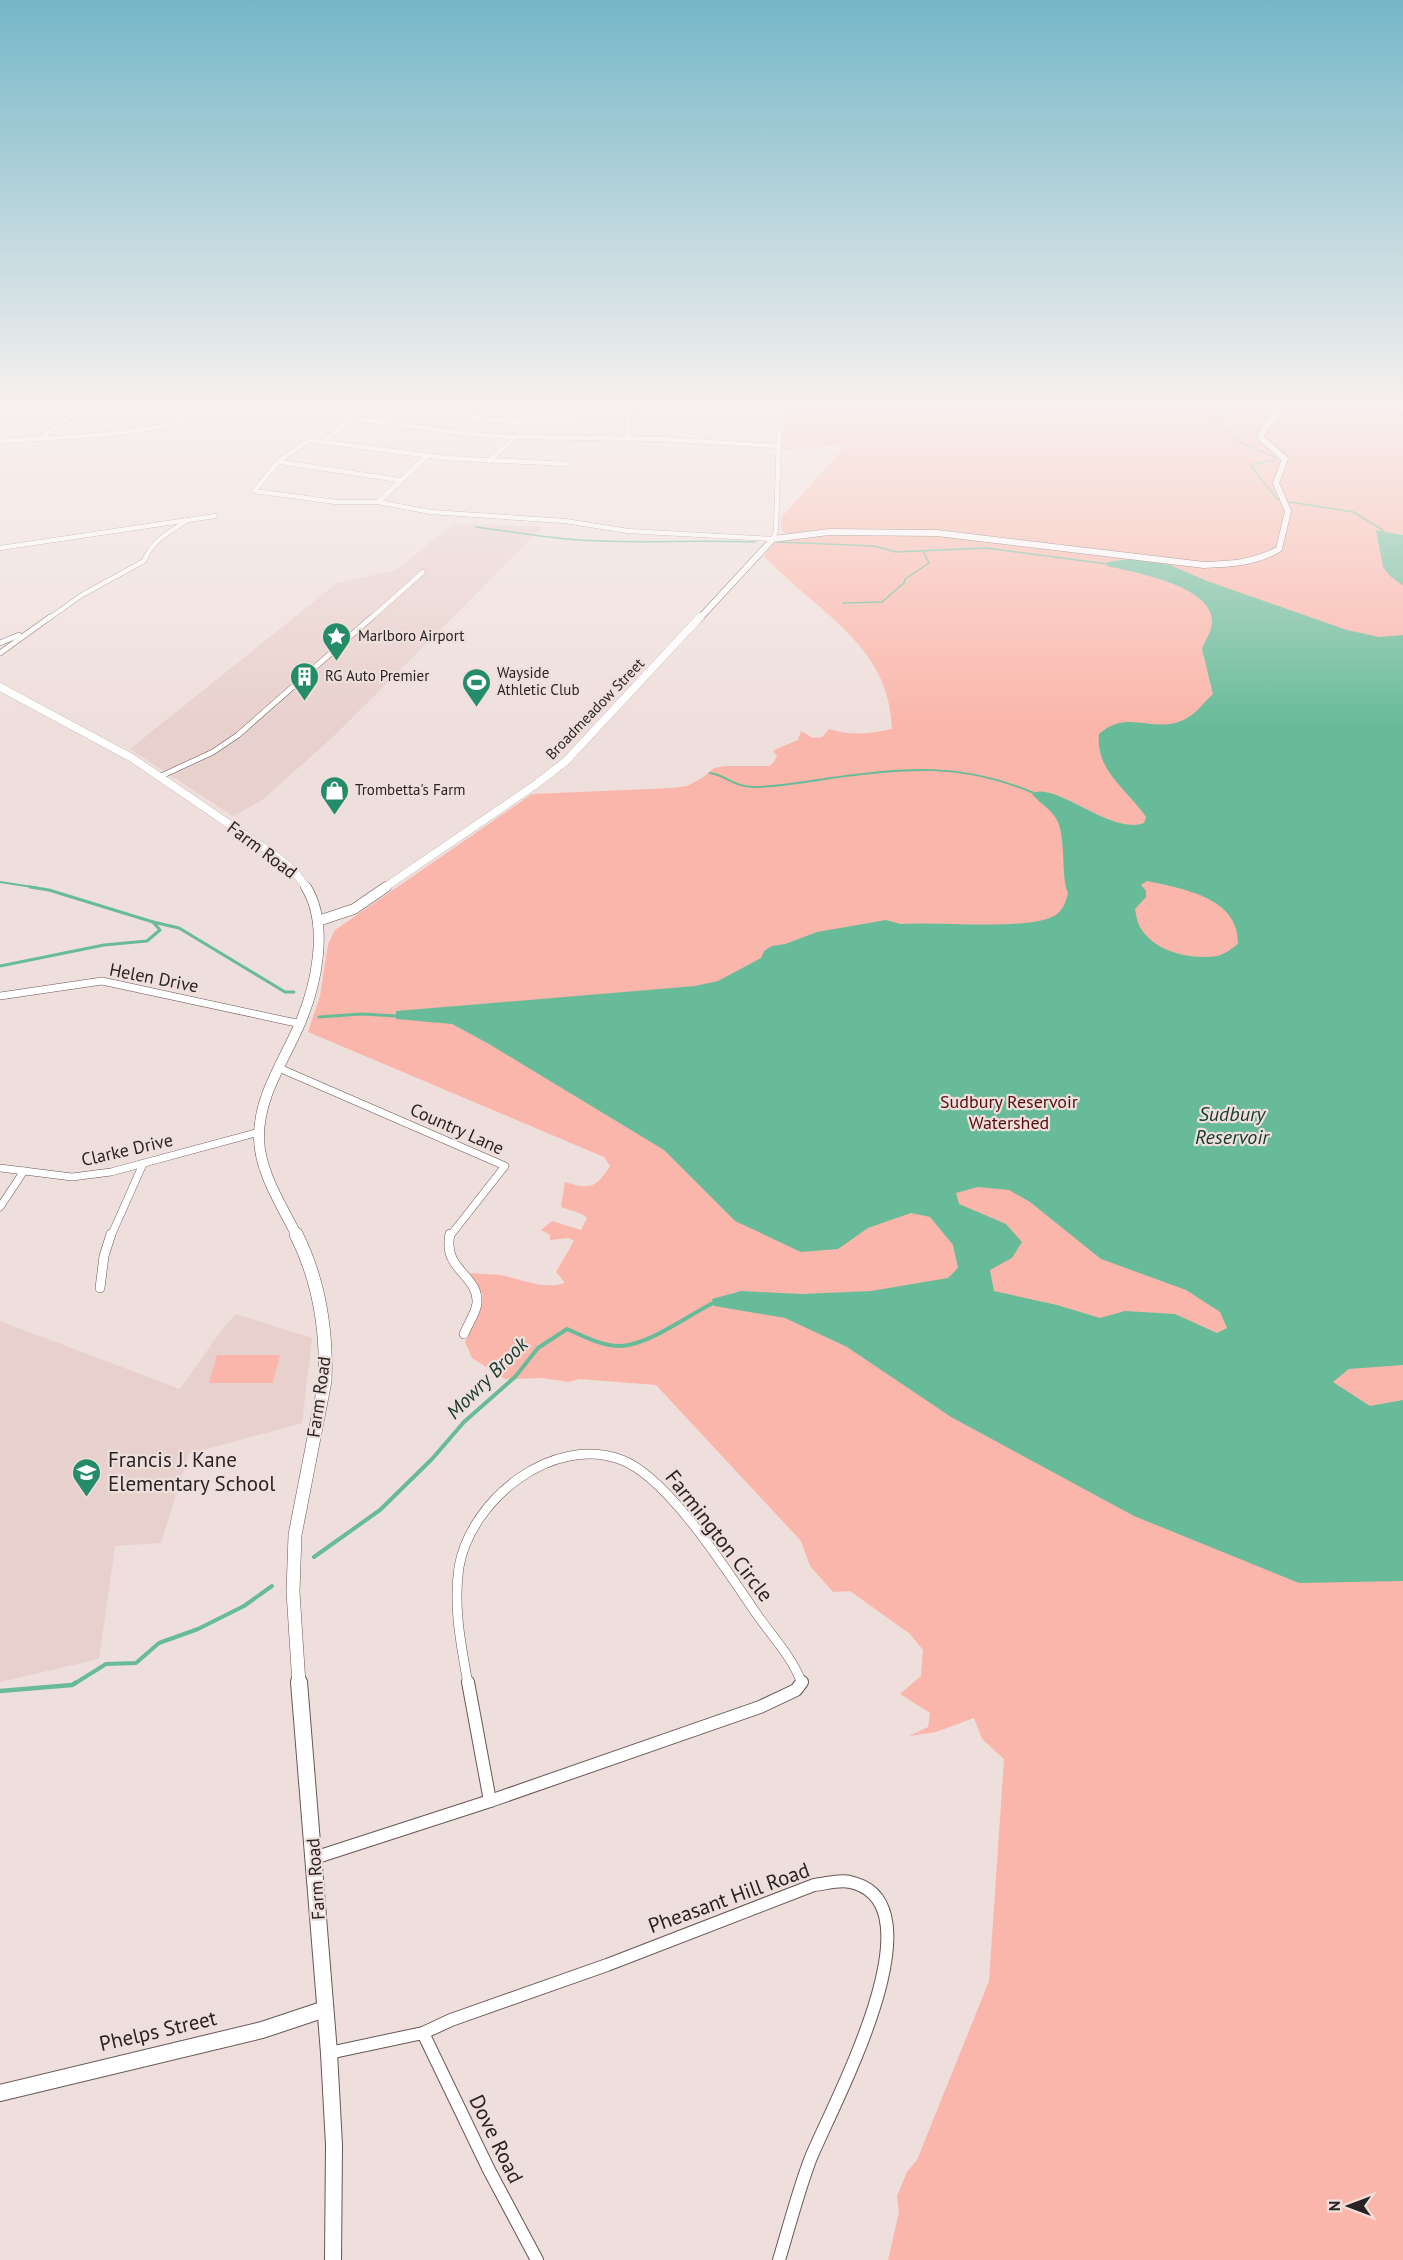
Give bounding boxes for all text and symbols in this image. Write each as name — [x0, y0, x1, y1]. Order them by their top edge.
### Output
place icon: Marlboro Airport — [321, 620, 353, 662]
place label: Marlboro Airport — [358, 626, 464, 645]
street label: Broadmeadow Street — [541, 654, 648, 763]
building icon: RG Auto Premier — [288, 660, 320, 702]
place label: Wayside Athletic Club — [497, 663, 580, 699]
place label: RG Auto Premier — [325, 666, 429, 685]
sports icon: Wayside Athletic Club — [460, 666, 492, 708]
shop icon: Trombetta's Farm — [318, 774, 350, 816]
place label: Trombetta's Farm — [355, 780, 465, 799]
street label: Farm Road — [223, 816, 302, 883]
street label: Helen Drive — [107, 958, 201, 997]
park label: Sudbury Reservoir Watershed — [940, 1090, 1078, 1134]
street label: Country Lane — [407, 1098, 508, 1159]
water label: Sudbury Reservoir — [1195, 1101, 1270, 1150]
street label: Clarke Drive — [79, 1128, 175, 1171]
water label: Mowry Brook — [441, 1331, 534, 1424]
street label: Farm Road — [301, 1355, 336, 1439]
place label: Francis J. Kane Elementary School — [108, 1446, 275, 1497]
school or university icon: Francis J. Kane Elementary School — [71, 1456, 103, 1498]
street label: Farmington Circle — [659, 1464, 779, 1607]
street label: Farm Road — [301, 1837, 330, 1921]
street label: Pheasant Hill Road — [644, 1856, 813, 1939]
street label: Phelps Street — [97, 2004, 219, 2057]
street label: Dove Road — [463, 2090, 529, 2188]
north arrow — [1319, 2176, 1379, 2236]
text: N — [1324, 2201, 1344, 2211]

